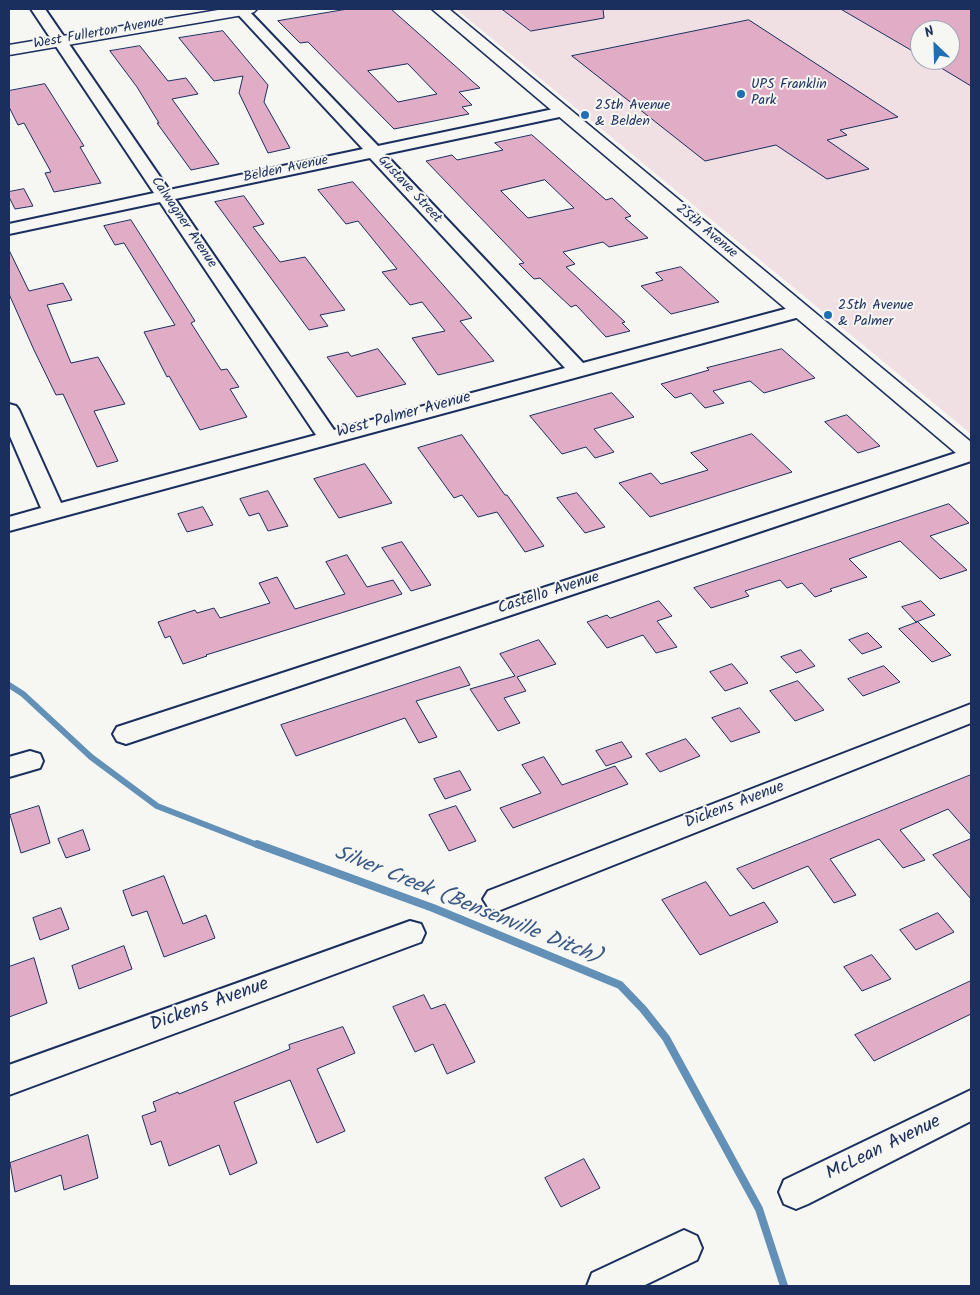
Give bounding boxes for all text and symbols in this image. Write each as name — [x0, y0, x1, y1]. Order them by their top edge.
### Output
street label: West Fullerton Avenue — [32, 14, 166, 54]
north arrow — [910, 20, 960, 70]
text: N — [921, 20, 938, 44]
place label: UPS Franklin Park — [751, 78, 827, 110]
marker: UPS Franklin Park — [735, 88, 747, 100]
place label: 25th Avenue & Belden — [595, 99, 670, 132]
marker: 25th Avenue & Belden — [579, 109, 591, 121]
street label: Belden Avenue — [242, 153, 330, 187]
street label: Gustave Street — [373, 153, 445, 227]
street label: Calwagner Avenue — [146, 174, 220, 272]
street label: 25th Avenue — [672, 201, 740, 263]
place label: 25th Avenue & Palmer — [838, 299, 913, 332]
marker: 25th Avenue & Palmer — [822, 309, 834, 321]
street label: West Palmer Avenue — [335, 389, 473, 443]
street label: Castello Avenue — [496, 569, 602, 619]
street label: Dickens Avenue — [683, 778, 787, 834]
water label: Silver Creek (Bensenville Ditch) — [330, 842, 604, 972]
street label: Dickens Avenue — [148, 974, 272, 1038]
street label: McLean Avenue — [823, 1111, 945, 1187]

